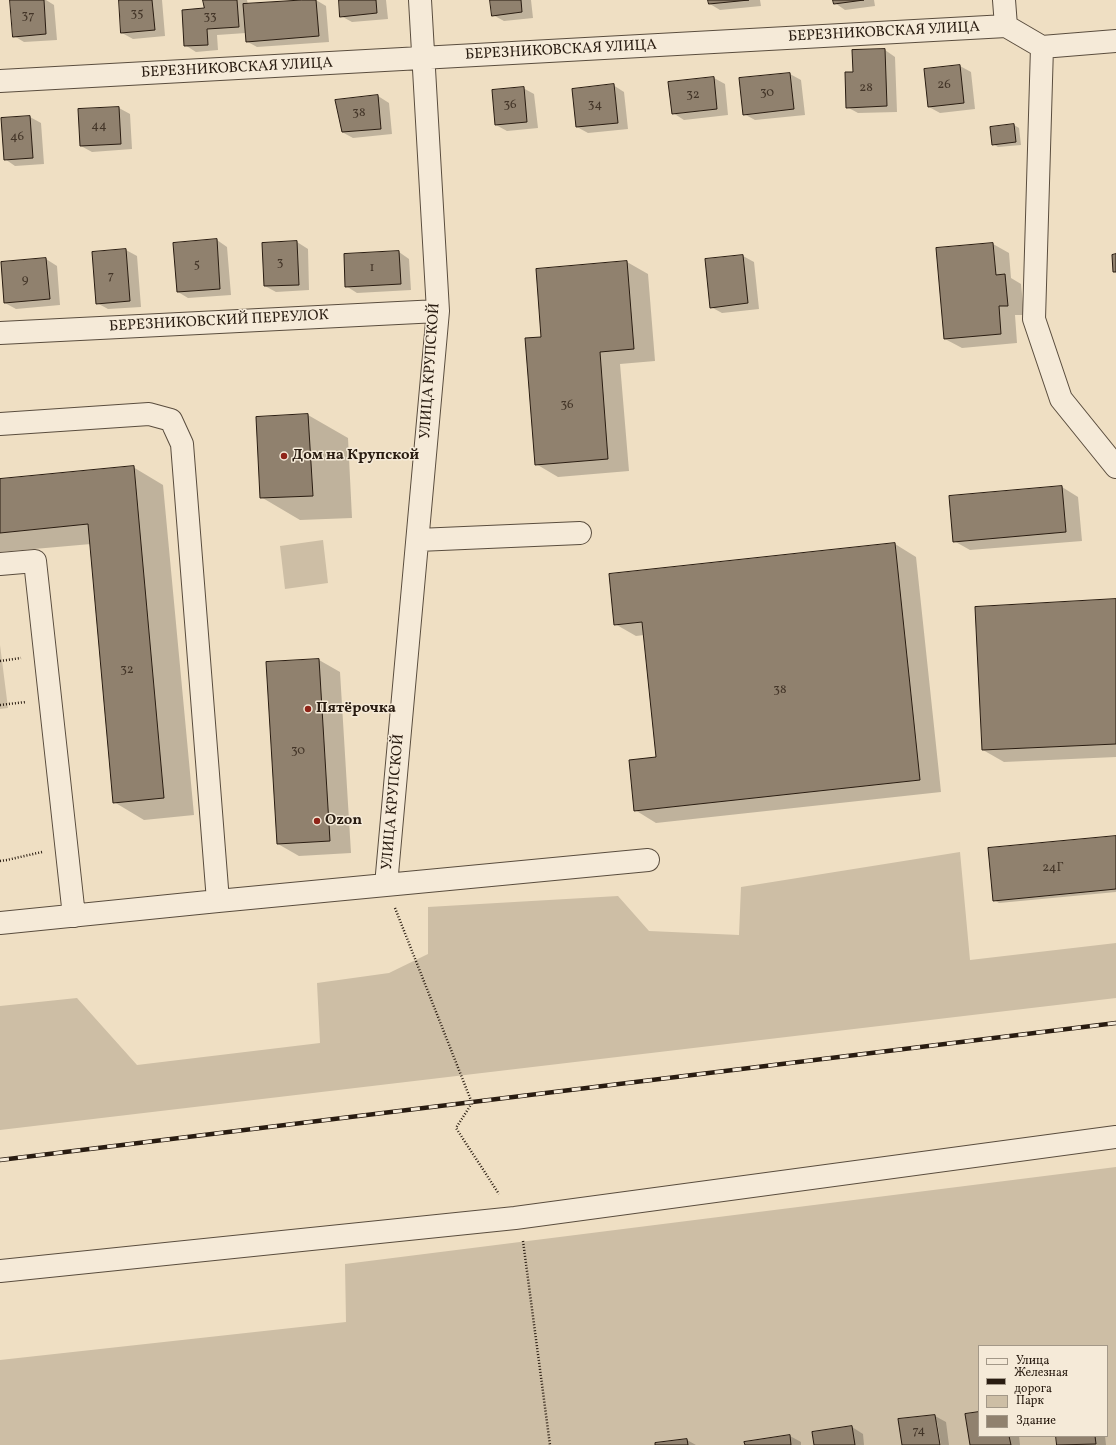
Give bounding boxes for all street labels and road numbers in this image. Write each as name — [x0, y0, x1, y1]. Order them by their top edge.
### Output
street label: БЕРЕЗНИКОВСКАЯ УЛИЦА — [788, 19, 980, 47]
street label: БЕРЕЗНИКОВСКАЯ УЛИЦА — [465, 37, 657, 65]
street label: БЕРЕЗНИКОВСКАЯ УЛИЦА — [141, 55, 333, 83]
street label: УЛИЦА КРУПСКОЙ — [417, 302, 445, 440]
street label: БЕРЕЗНИКОВСКИЙ ПЕРЕУЛОК — [109, 307, 329, 337]
street label: УЛИЦА КРУПСКОЙ — [379, 733, 409, 871]

